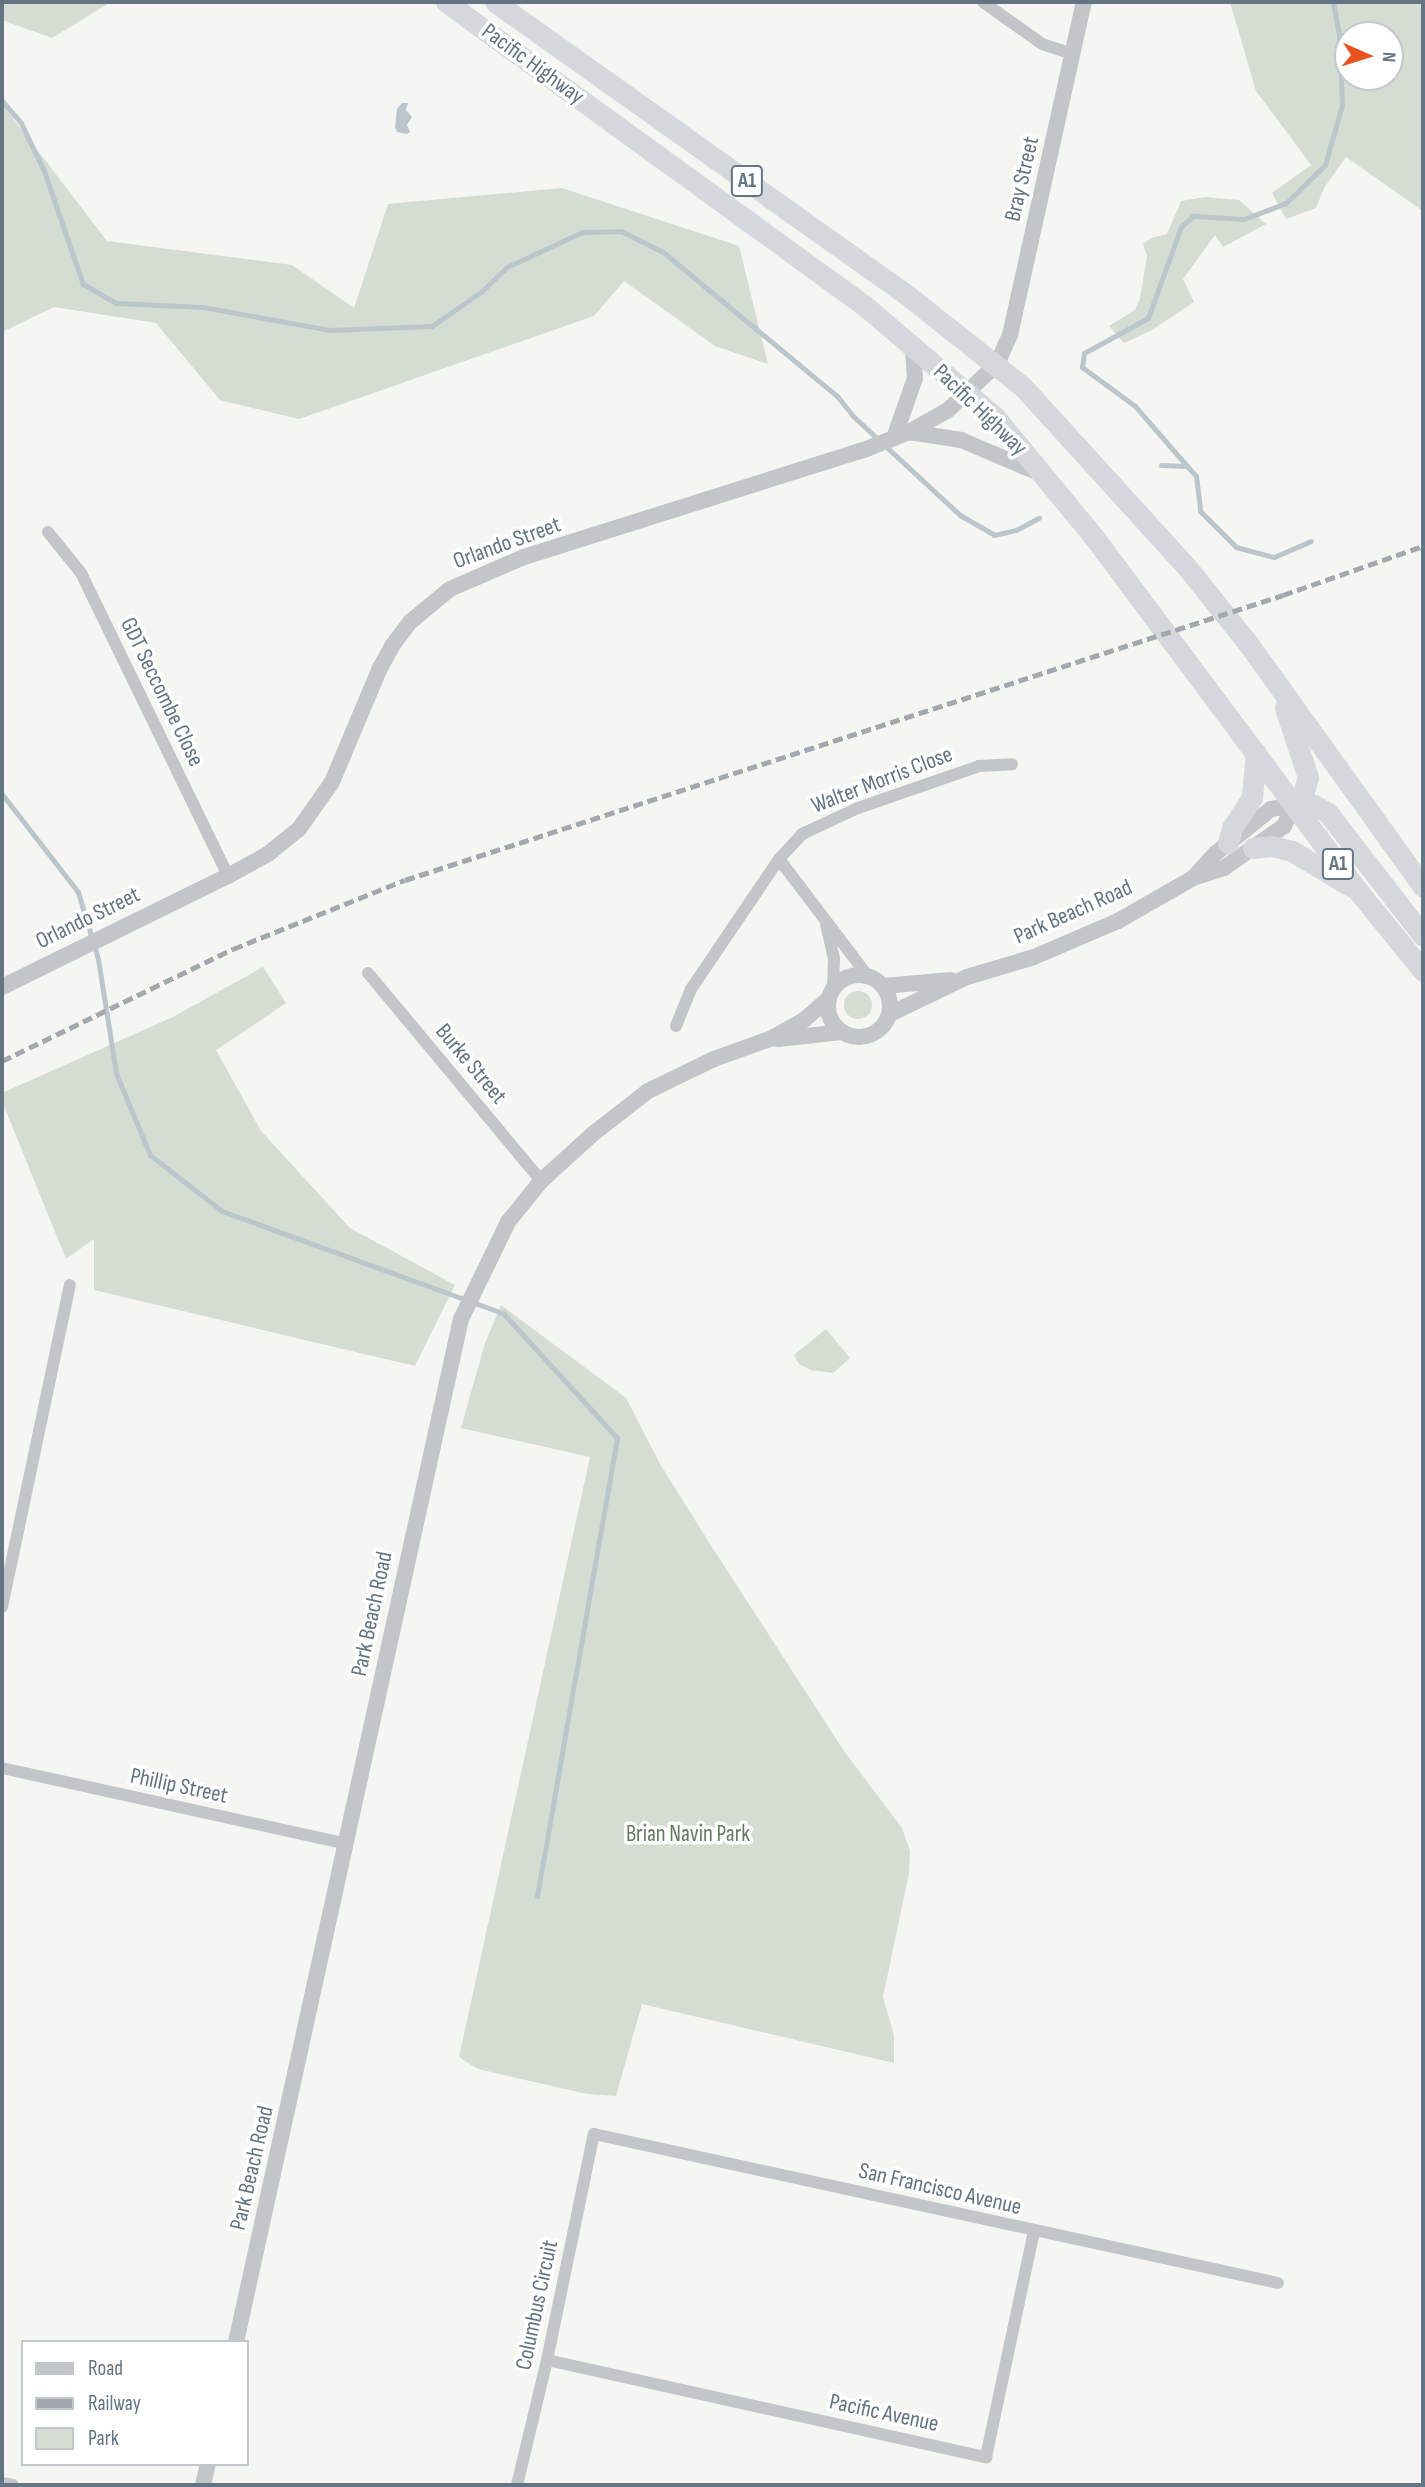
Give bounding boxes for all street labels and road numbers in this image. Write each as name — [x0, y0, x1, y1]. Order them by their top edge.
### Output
street label: Pacific Highway — [476, 18, 590, 110]
street label: Bray Street — [999, 134, 1045, 224]
road number: A1 — [730, 164, 764, 198]
street label: Pacific Highway — [927, 358, 1033, 462]
street label: Orlando Street — [450, 511, 564, 575]
street label: GDT Seccombe Close — [114, 613, 210, 771]
street label: Walter Morris Close — [808, 740, 956, 820]
road number: A1 — [1320, 846, 1356, 882]
street label: Park Beach Road — [1010, 874, 1136, 950]
street label: Orlando Street — [32, 881, 144, 955]
street label: Burke Street — [429, 1018, 513, 1110]
street label: Park Beach Road — [345, 1549, 399, 1679]
street label: Phillip Street — [128, 1762, 230, 1810]
street label: Park Beach Road — [224, 2103, 280, 2233]
street label: San Francisco Avenue — [856, 2157, 1024, 2221]
street label: Columbus Circuit — [510, 2238, 564, 2372]
street label: Pacific Avenue — [827, 2388, 941, 2438]

